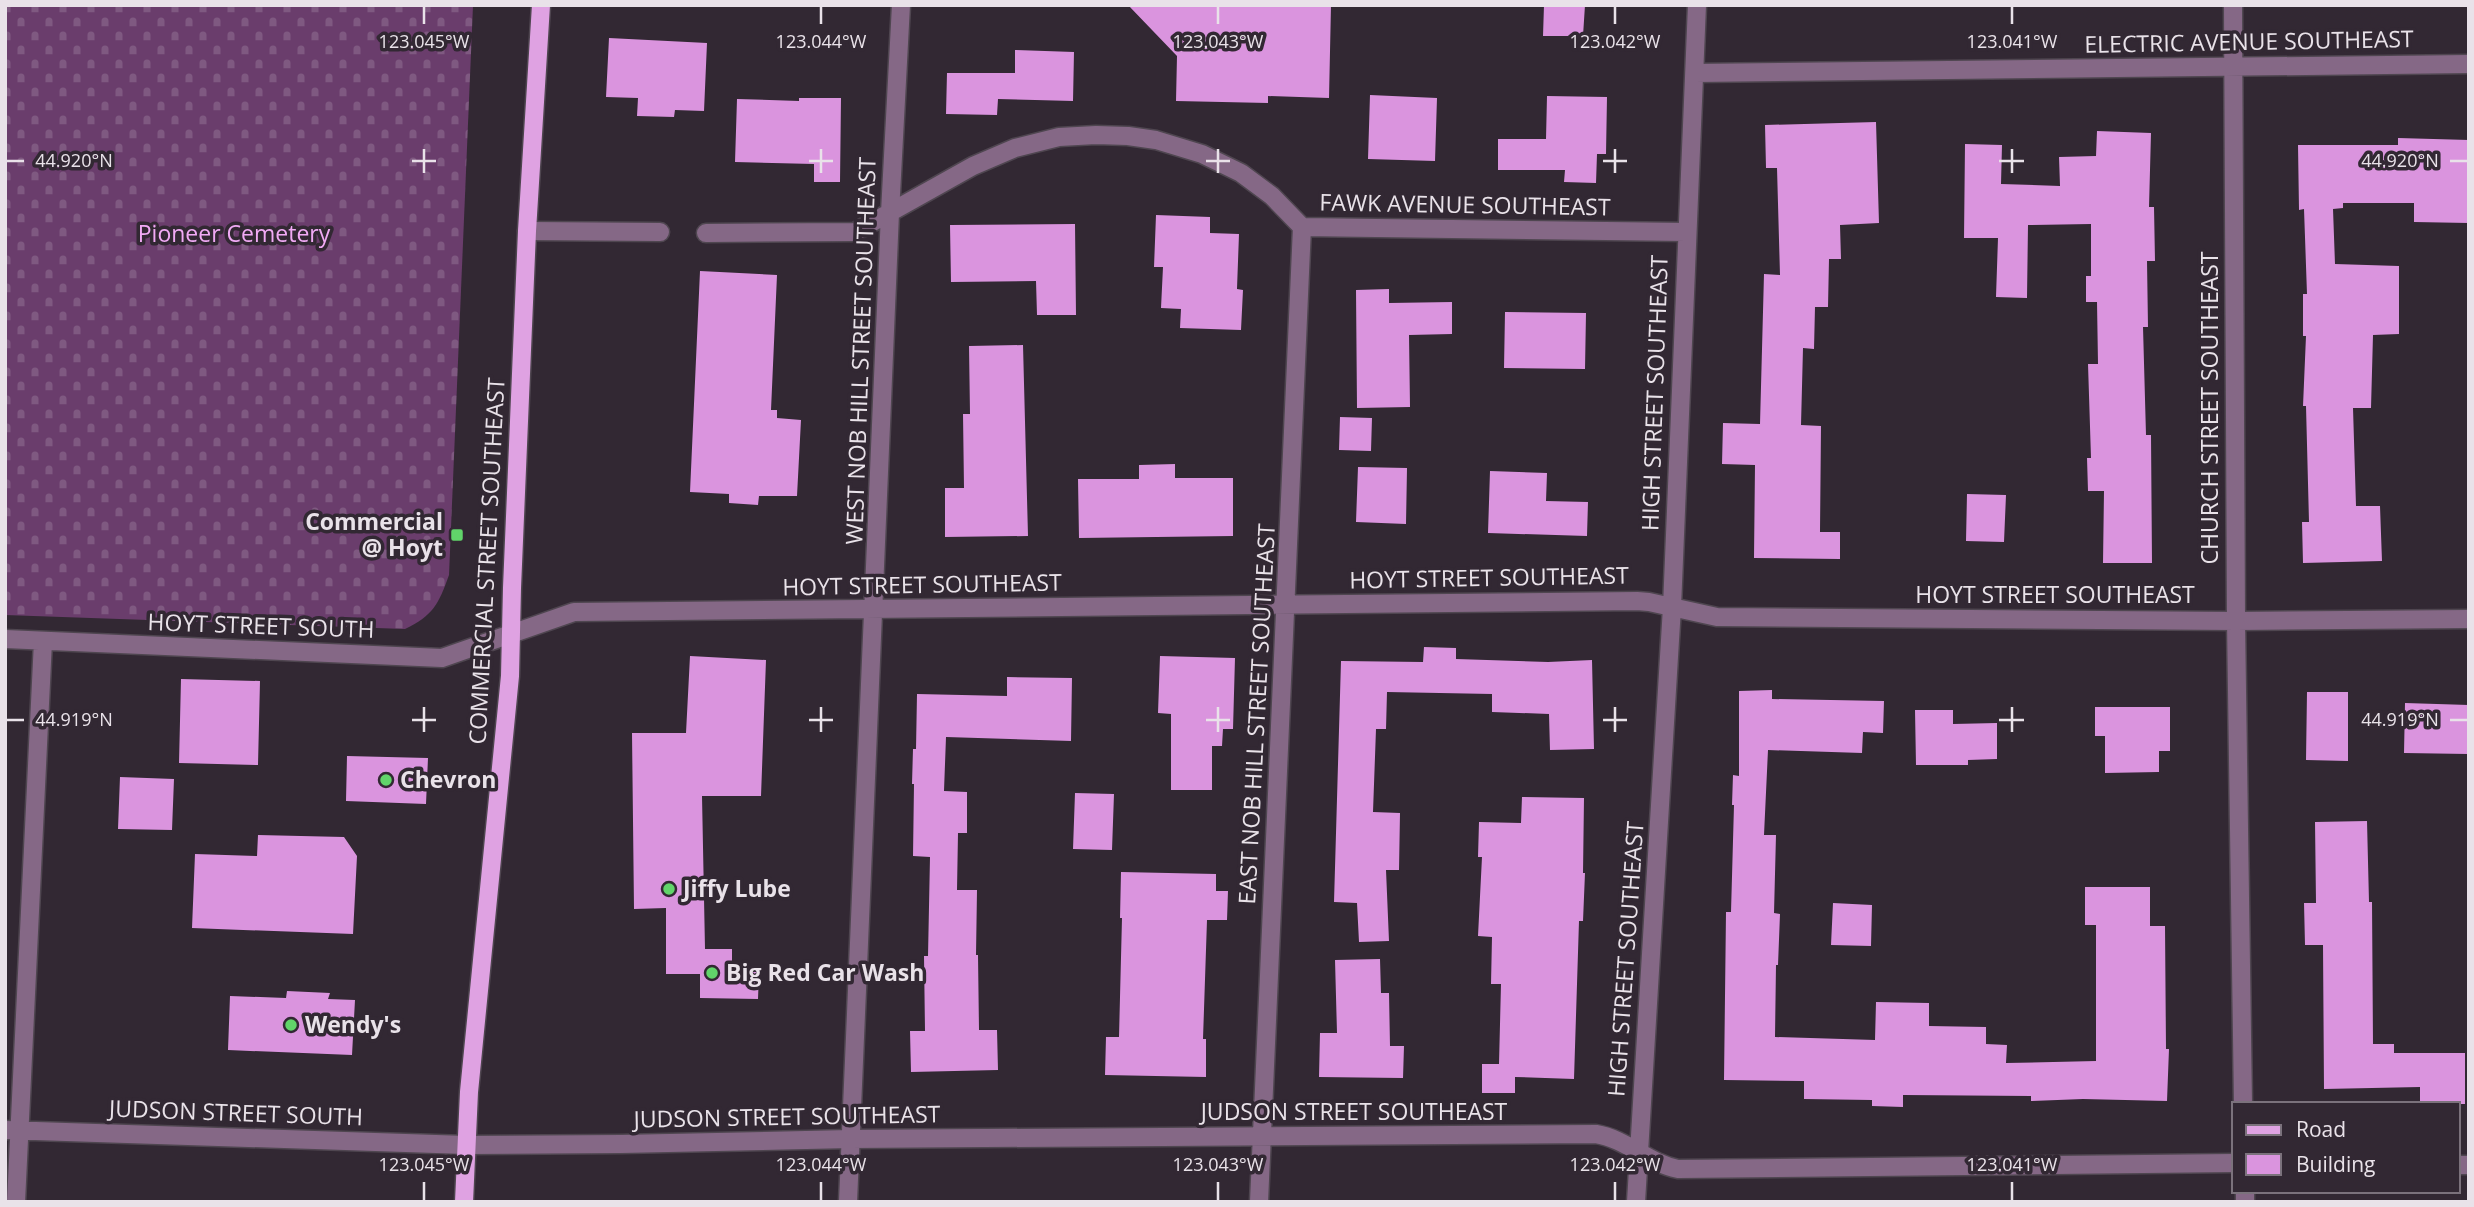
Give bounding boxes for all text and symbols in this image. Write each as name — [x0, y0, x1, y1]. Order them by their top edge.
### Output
street label: ELECTRIC AVENUE SOUTHEAST — [2084, 22, 2414, 60]
text: 123.045°W — [379, 29, 470, 53]
text: 123.044°W — [776, 29, 867, 53]
text: 123.043°W — [1173, 29, 1264, 53]
text: 123.042°W — [1570, 29, 1661, 53]
text: 123.041°W — [1967, 29, 2058, 53]
text: 44.920°N — [35, 148, 113, 172]
text: 44.920°N — [2361, 148, 2439, 172]
street label: WEST NOB HILL STREET SOUTHEAST — [837, 156, 883, 545]
street label: FAWK AVENUE SOUTHEAST — [1319, 185, 1611, 223]
park label: Pioneer Cemetery — [138, 217, 331, 249]
street label: CHURCH STREET SOUTHEAST — [2193, 251, 2225, 565]
street label: HIGH STREET SOUTHEAST — [1633, 254, 1675, 532]
street label: COMMERCIAL STREET SOUTHEAST — [460, 376, 512, 745]
place label: Commercial @ Hoyt — [305, 505, 443, 563]
street label: EAST NOB HILL STREET SOUTHEAST — [1230, 522, 1282, 905]
marker: Commercial @ Hoyt — [449, 527, 465, 543]
street label: HOYT STREET SOUTHEAST — [1349, 559, 1629, 595]
street label: HOYT STREET SOUTHEAST — [782, 566, 1062, 602]
street label: HOYT STREET SOUTHEAST — [1915, 578, 2195, 610]
street label: HOYT STREET SOUTH — [147, 605, 375, 645]
text: 44.919°N — [35, 707, 113, 731]
text: 44.919°N — [2361, 707, 2439, 731]
place label: Chevron — [400, 763, 496, 795]
marker: Chevron — [378, 772, 394, 788]
street label: HIGH STREET SOUTHEAST — [1599, 820, 1651, 1098]
place label: Jiffy Lube — [681, 872, 791, 904]
marker: Jiffy Lube — [661, 881, 677, 897]
place label: Big Red Car Wash — [726, 956, 924, 988]
marker: Big Red Car Wash — [704, 965, 720, 981]
place label: Wendy's — [305, 1008, 401, 1040]
marker: Wendy's — [283, 1017, 299, 1033]
street label: JUDSON STREET SOUTH — [107, 1092, 364, 1132]
street label: JUDSON STREET SOUTHEAST — [1199, 1095, 1508, 1127]
street label: JUDSON STREET SOUTHEAST — [631, 1097, 941, 1135]
legend — [2232, 1102, 2460, 1193]
text: Road — [2296, 1115, 2346, 1143]
text: Building — [2296, 1150, 2375, 1178]
text: 123.045°W — [379, 1152, 470, 1176]
text: 123.044°W — [776, 1152, 867, 1176]
text: 123.043°W — [1173, 1152, 1264, 1176]
text: 123.042°W — [1570, 1152, 1661, 1176]
text: 123.041°W — [1967, 1152, 2058, 1176]

